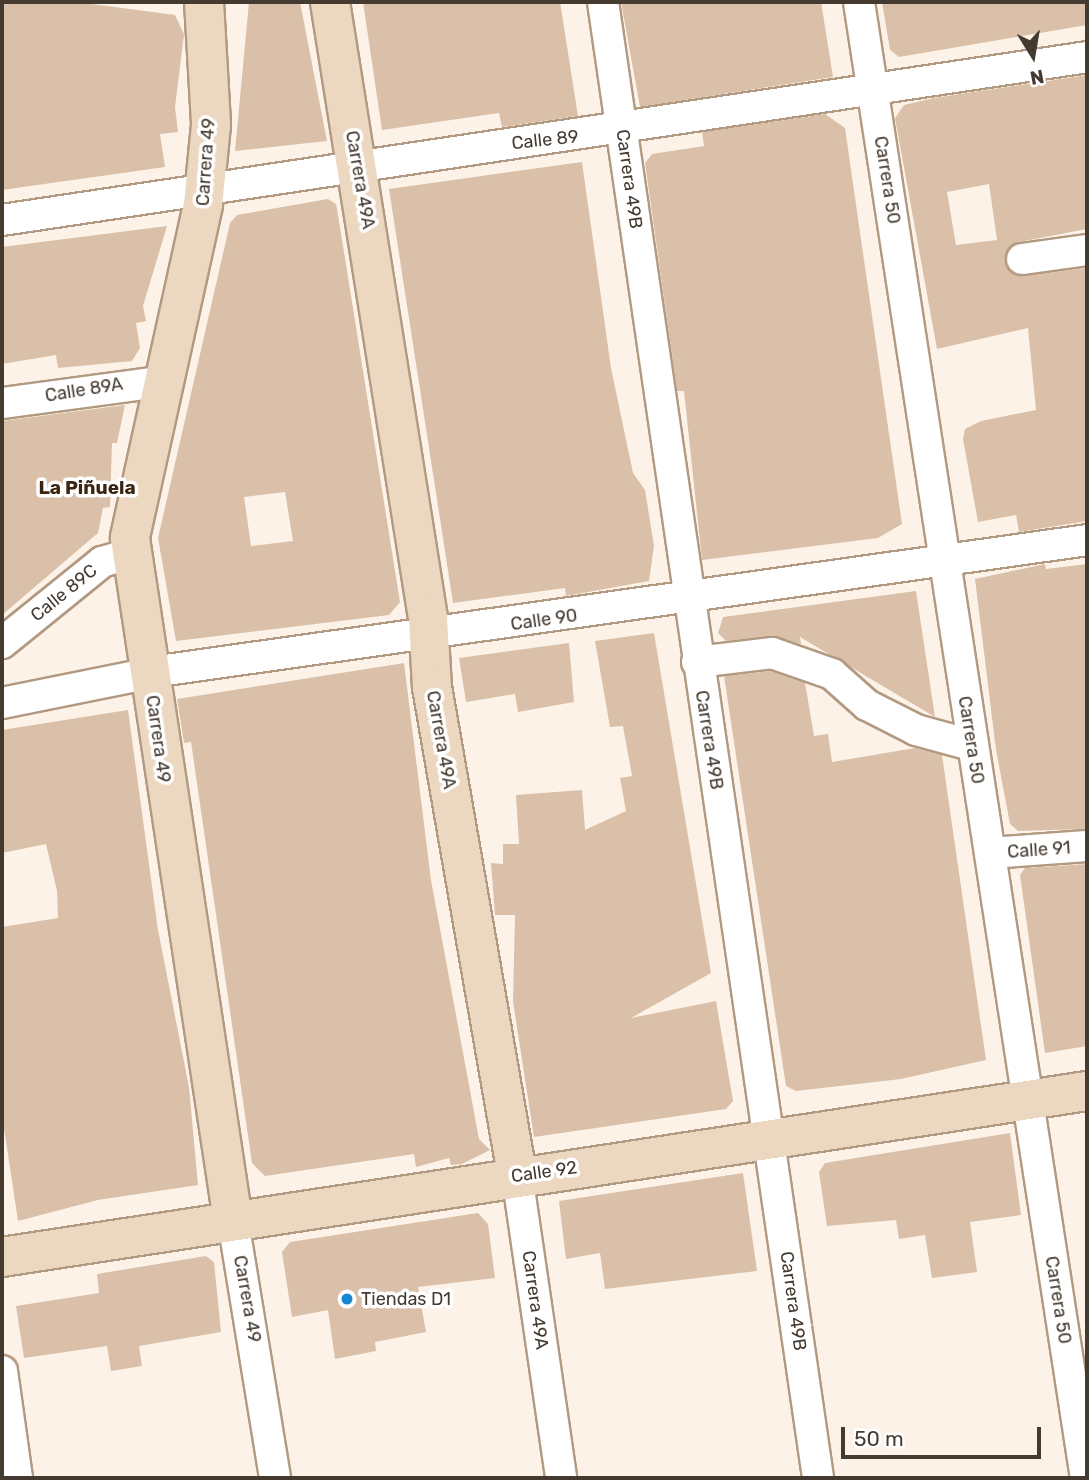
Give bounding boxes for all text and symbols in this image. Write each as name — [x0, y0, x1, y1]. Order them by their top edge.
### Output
north arrow — [998, 21, 1068, 91]
text: N — [1028, 65, 1046, 90]
street label: Carrera 49 — [192, 117, 220, 207]
street label: Calle 89 — [510, 126, 580, 154]
street label: Carrera 49B — [611, 128, 647, 230]
street label: Carrera 49A — [341, 129, 379, 231]
street label: Carrera 50 — [869, 135, 905, 225]
street label: Calle 89A — [43, 373, 125, 407]
district label: La Piñuela — [38, 477, 136, 499]
street label: Calle 89C — [26, 560, 102, 626]
street label: Calle 90 — [509, 605, 579, 635]
street label: Carrera 49A — [422, 689, 460, 791]
street label: Carrera 49B — [690, 689, 728, 791]
street label: Carrera 49 — [141, 694, 175, 784]
street label: Carrera 50 — [953, 695, 989, 785]
street label: Calle 91 — [1007, 837, 1071, 863]
street label: Calle 92 — [510, 1157, 578, 1187]
street label: Carrera 49A — [517, 1249, 553, 1351]
street label: Carrera 49B — [775, 1250, 811, 1352]
street label: Carrera 49 — [229, 1254, 265, 1344]
street label: Carrera 50 — [1040, 1255, 1076, 1345]
place label: Tiendas D1 — [361, 1288, 451, 1310]
marker: Tiendas D1 — [339, 1291, 355, 1307]
scale bar — [844, 1414, 1044, 1458]
text: 50 m — [854, 1426, 904, 1451]

